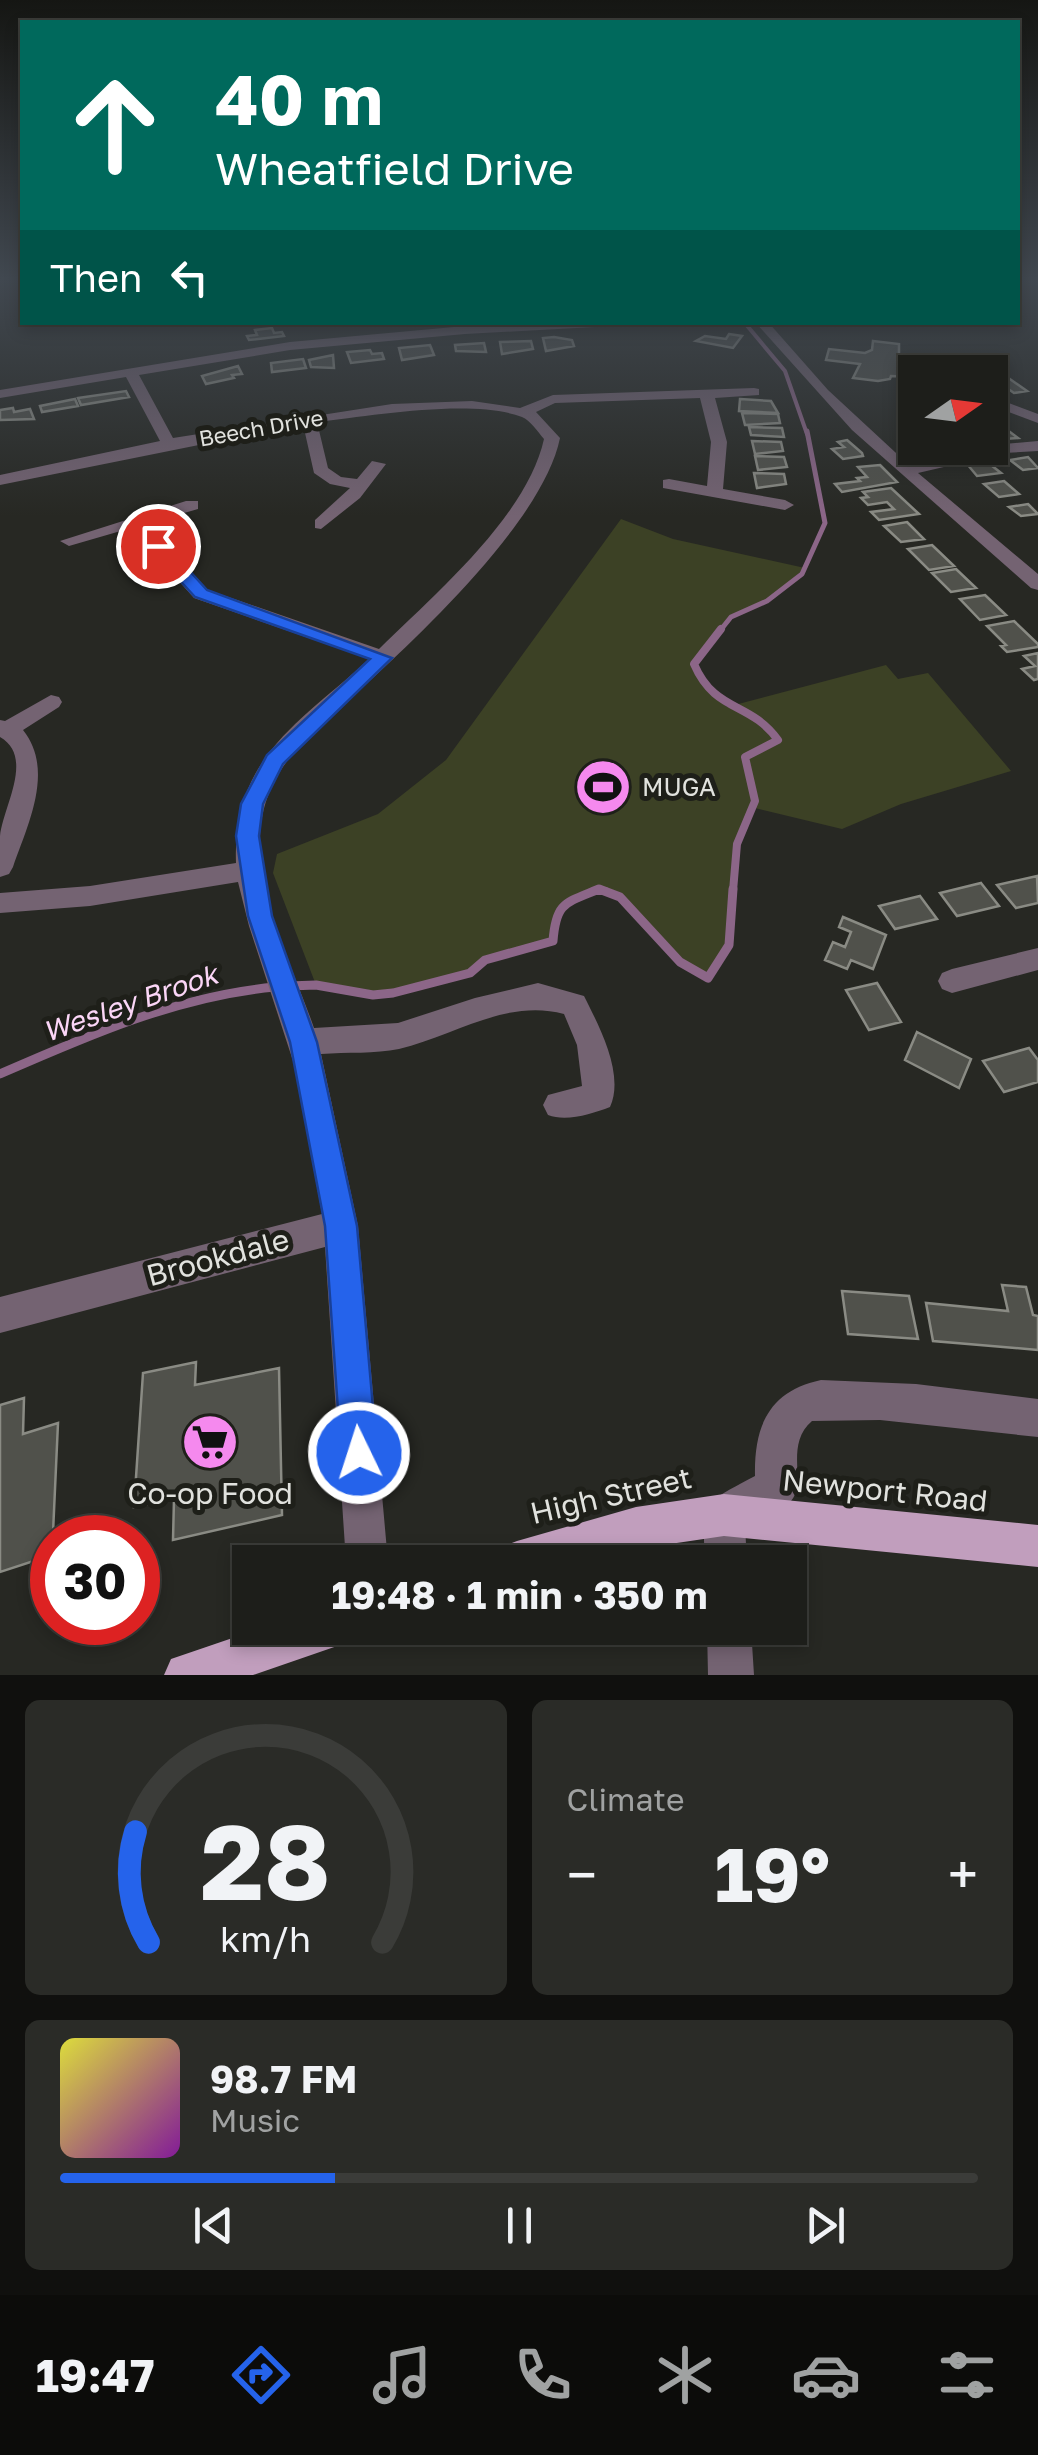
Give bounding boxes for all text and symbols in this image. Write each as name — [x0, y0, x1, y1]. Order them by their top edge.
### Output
text: 40 m — [215, 56, 383, 140]
icon: ahead — [50, 60, 180, 190]
text: Wheatfield Drive — [215, 141, 574, 195]
icon: left — [162, 250, 217, 305]
text: Then — [50, 255, 142, 300]
north arrow — [898, 355, 1008, 465]
map controls — [898, 355, 1008, 465]
street label: Beech Drive — [197, 403, 325, 452]
pin — [116, 504, 201, 589]
icon: arrive — [131, 519, 186, 574]
sports icon: MUGA — [573, 757, 633, 817]
place label: MUGA — [642, 771, 716, 802]
water label: Wesley Brook — [38, 956, 225, 1048]
street label: Brookdale — [143, 1221, 293, 1293]
position arrow — [307, 1401, 411, 1505]
supermarket icon: Co-op Food — [180, 1412, 240, 1472]
street label: High Street — [527, 1459, 695, 1531]
street label: Newport Road — [781, 1461, 989, 1519]
place label: Co-op Food — [127, 1475, 293, 1511]
speed limit sign: 30 — [30, 1515, 160, 1645]
text: 19:48 · 1 min · 350 m — [332, 1572, 707, 1617]
text: Climate — [567, 1780, 685, 1818]
text: 28 — [201, 1798, 331, 1923]
text: 19° — [714, 1828, 830, 1919]
text: − — [567, 1841, 597, 1907]
text: + — [948, 1841, 978, 1907]
text: km/h — [220, 1917, 311, 1960]
text: 98.7 FM — [210, 2056, 357, 2101]
text: Music — [210, 2101, 300, 2139]
icon: previous — [186, 2198, 241, 2253]
icon: pause — [492, 2198, 547, 2253]
icon: next — [798, 2198, 853, 2253]
icon: directions — [226, 2340, 296, 2410]
icon: music — [367, 2340, 437, 2410]
icon: phone — [508, 2340, 578, 2410]
icon: climate — [650, 2340, 720, 2410]
icon: car — [791, 2340, 861, 2410]
icon: filters — [932, 2340, 1002, 2410]
text: 19:47 — [36, 2348, 154, 2402]

